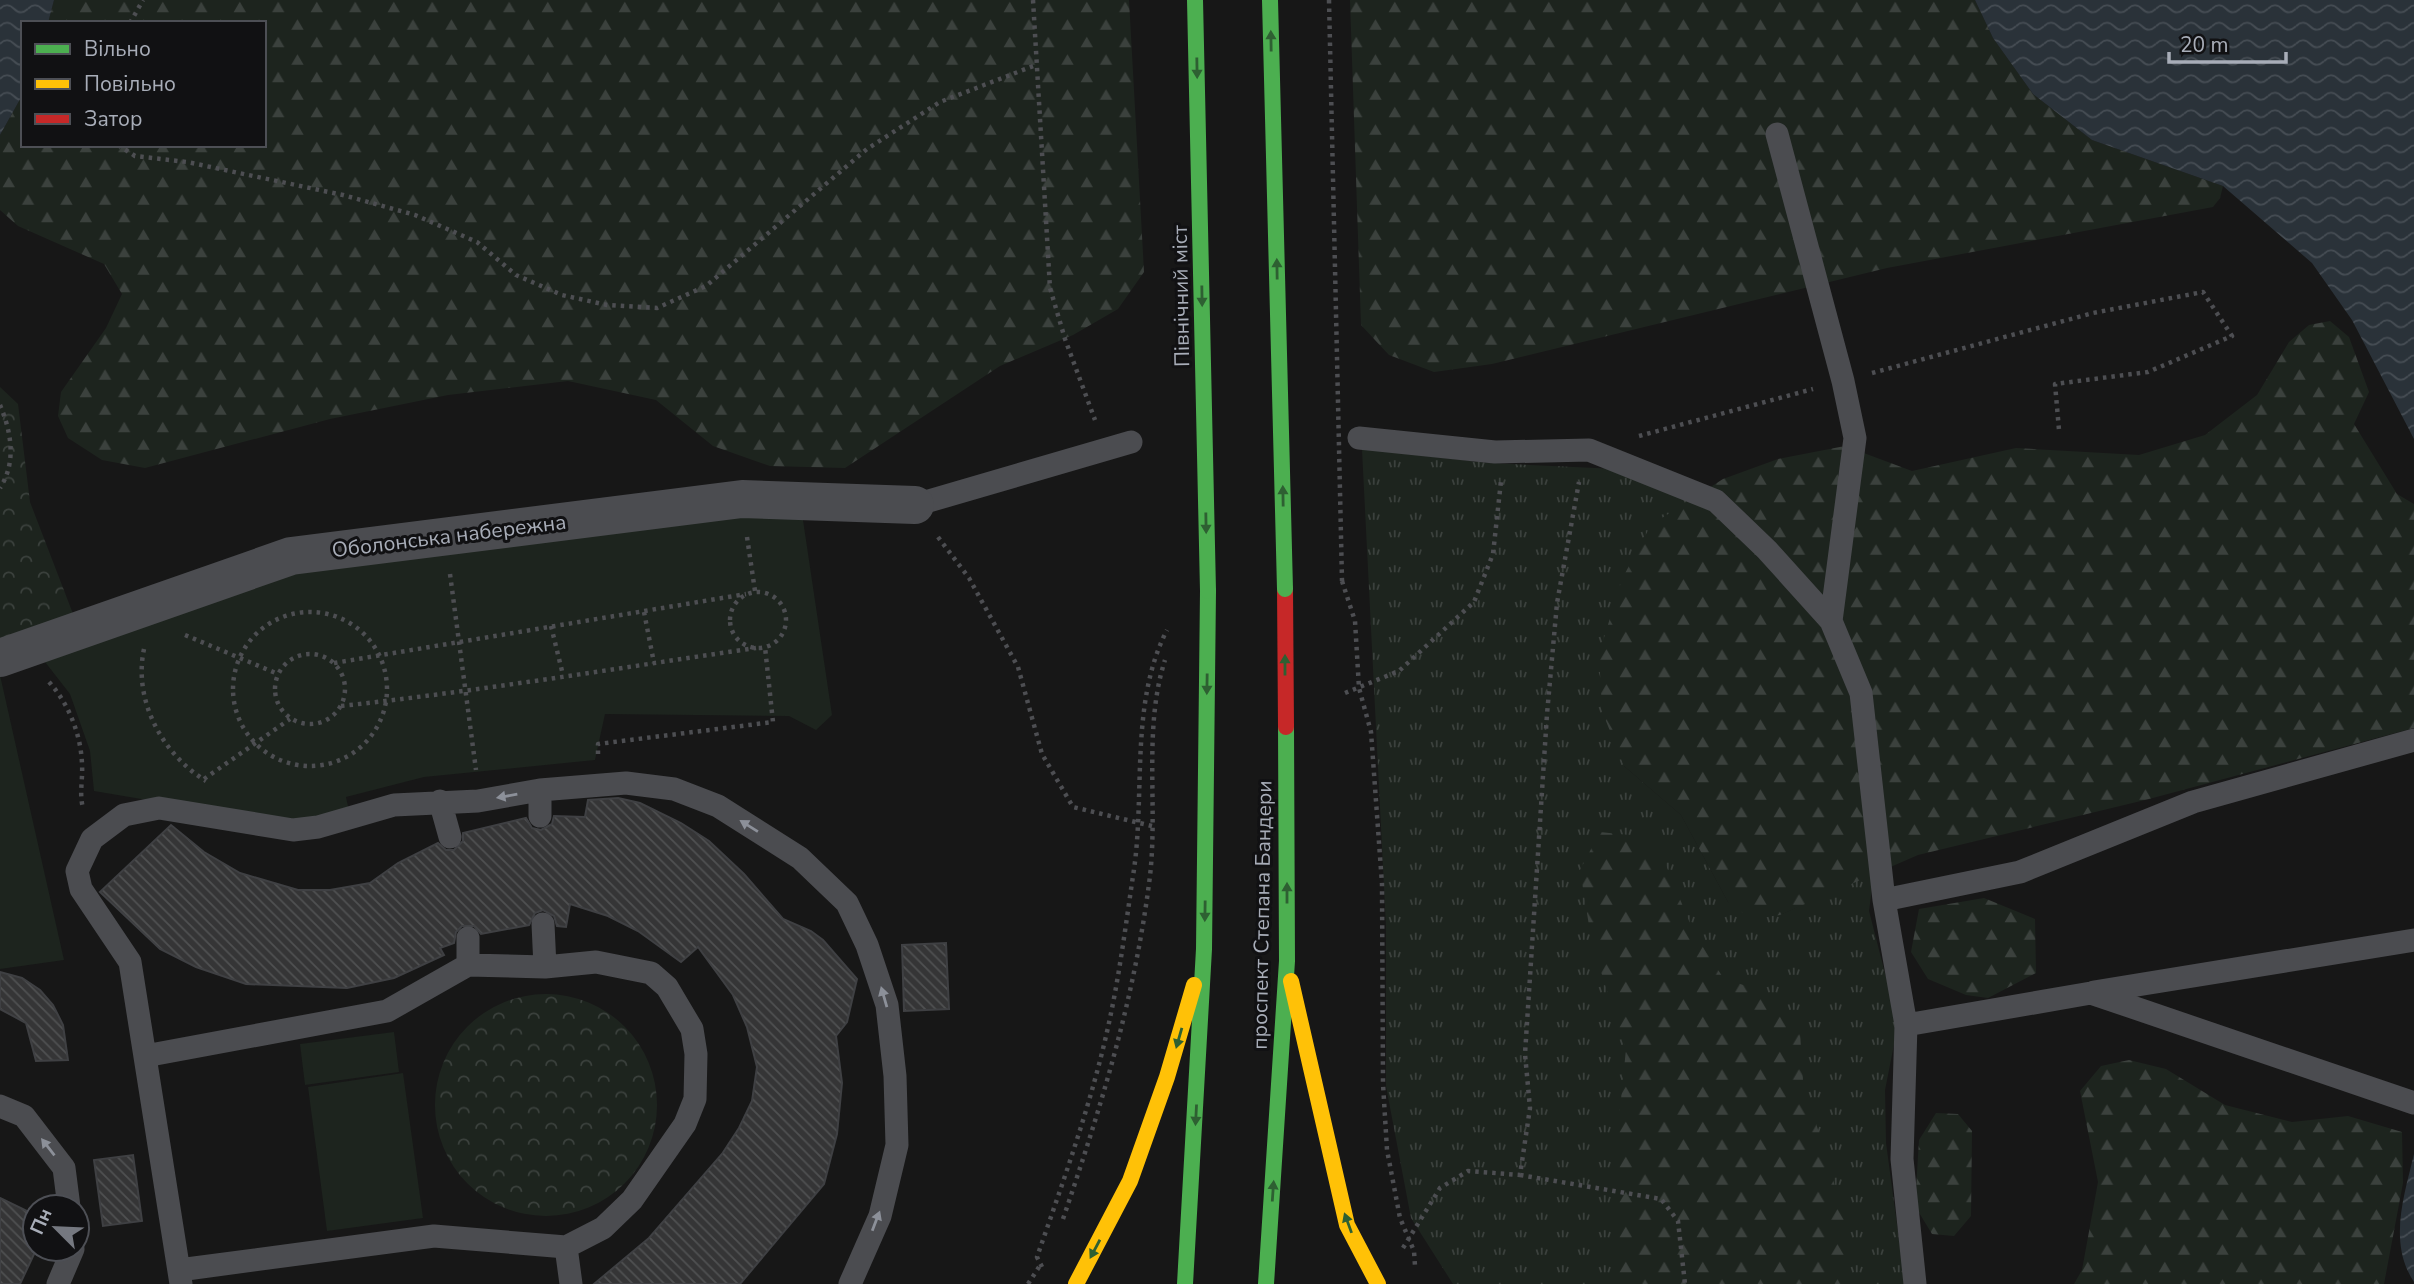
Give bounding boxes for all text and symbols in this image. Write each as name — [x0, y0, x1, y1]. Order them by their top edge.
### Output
legend — [21, 21, 266, 147]
scale bar — [2169, 21, 2286, 65]
one-way arrow — [1265, 30, 1277, 52]
text: 20 m — [2180, 31, 2229, 59]
text: Вільно — [84, 35, 151, 63]
one-way arrow — [1191, 57, 1203, 79]
text: Повільно — [84, 70, 176, 98]
text: Затор — [84, 105, 142, 133]
street label: Північний міст — [1166, 224, 1196, 367]
one-way arrow — [1271, 257, 1283, 279]
one-way arrow — [1196, 285, 1207, 307]
one-way arrow — [1277, 485, 1288, 507]
street label: Оболонська набережна — [330, 508, 568, 564]
one-way arrow — [1200, 512, 1212, 534]
one-way arrow — [1279, 654, 1291, 676]
one-way arrow — [1201, 673, 1213, 695]
street label: проспект Степана Бандери — [1246, 780, 1278, 1050]
one-way arrow — [495, 791, 517, 802]
one-way arrow — [739, 819, 758, 832]
one-way arrow — [1281, 881, 1292, 903]
one-way arrow — [1199, 900, 1211, 922]
one-way arrow — [879, 987, 889, 1008]
one-way arrow — [1173, 1028, 1183, 1049]
one-way arrow — [1190, 1104, 1201, 1126]
one-way arrow — [41, 1139, 56, 1157]
one-way arrow — [1267, 1180, 1278, 1202]
north arrow — [21, 1193, 91, 1263]
text: Пн — [24, 1204, 59, 1239]
one-way arrow — [871, 1211, 882, 1232]
one-way arrow — [1342, 1212, 1353, 1233]
one-way arrow — [1089, 1239, 1101, 1259]

